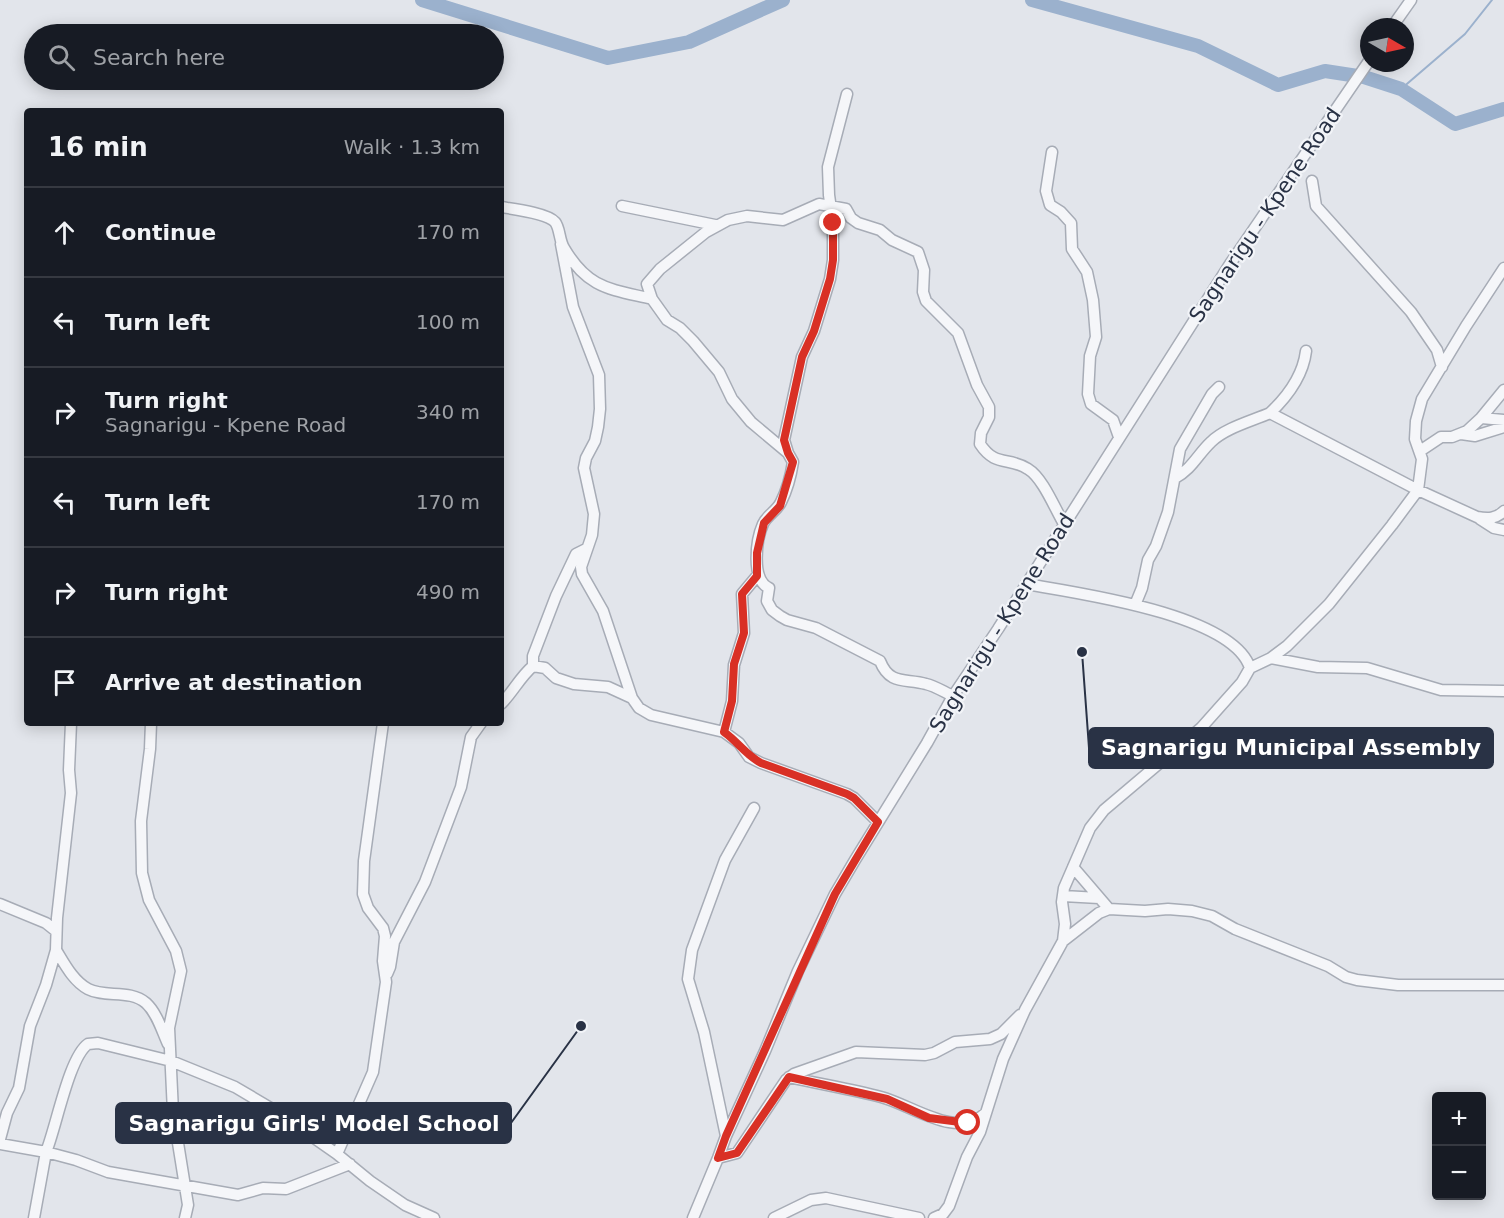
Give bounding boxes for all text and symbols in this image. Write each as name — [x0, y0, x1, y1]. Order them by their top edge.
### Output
north arrow — [1360, 18, 1414, 72]
search box — [24, 24, 504, 90]
icon: search — [45, 41, 78, 74]
text: Search here — [93, 45, 225, 70]
street label: Sagnarigu - Kpene Road — [1184, 103, 1346, 327]
text: 16 min — [48, 132, 148, 162]
text: Walk · 1.3 km — [344, 135, 480, 159]
route end — [819, 209, 845, 235]
icon: ahead — [48, 216, 81, 249]
text: Continue — [105, 220, 216, 245]
text: 170 m — [416, 220, 480, 244]
icon: left — [48, 306, 81, 339]
text: Turn left — [105, 310, 210, 335]
text: 100 m — [416, 310, 480, 334]
text: Turn right — [105, 388, 228, 413]
icon: right — [48, 396, 81, 429]
text: 340 m — [416, 400, 480, 424]
text: Sagnarigu - Kpene Road — [105, 413, 346, 437]
icon: left — [48, 486, 81, 519]
text: Turn left — [105, 490, 210, 515]
text: 170 m — [416, 490, 480, 514]
street label: Sagnarigu - Kpene Road — [925, 509, 1079, 737]
icon: right — [48, 576, 81, 609]
text: Turn right — [105, 580, 228, 605]
text: 490 m — [416, 580, 480, 604]
icon: arrive — [48, 666, 81, 699]
text: Arrive at destination — [105, 670, 362, 695]
callout: Sagnarigu Municipal Assembly — [1089, 728, 1493, 768]
text: Sagnarigu Municipal Assembly — [1101, 735, 1481, 760]
map controls — [1432, 1092, 1486, 1200]
button: + — [1432, 1092, 1486, 1146]
callout: Sagnarigu Girls' Model School — [116, 1103, 511, 1143]
route start — [954, 1109, 980, 1135]
text: Sagnarigu Girls' Model School — [128, 1111, 500, 1136]
button: − — [1432, 1146, 1486, 1200]

